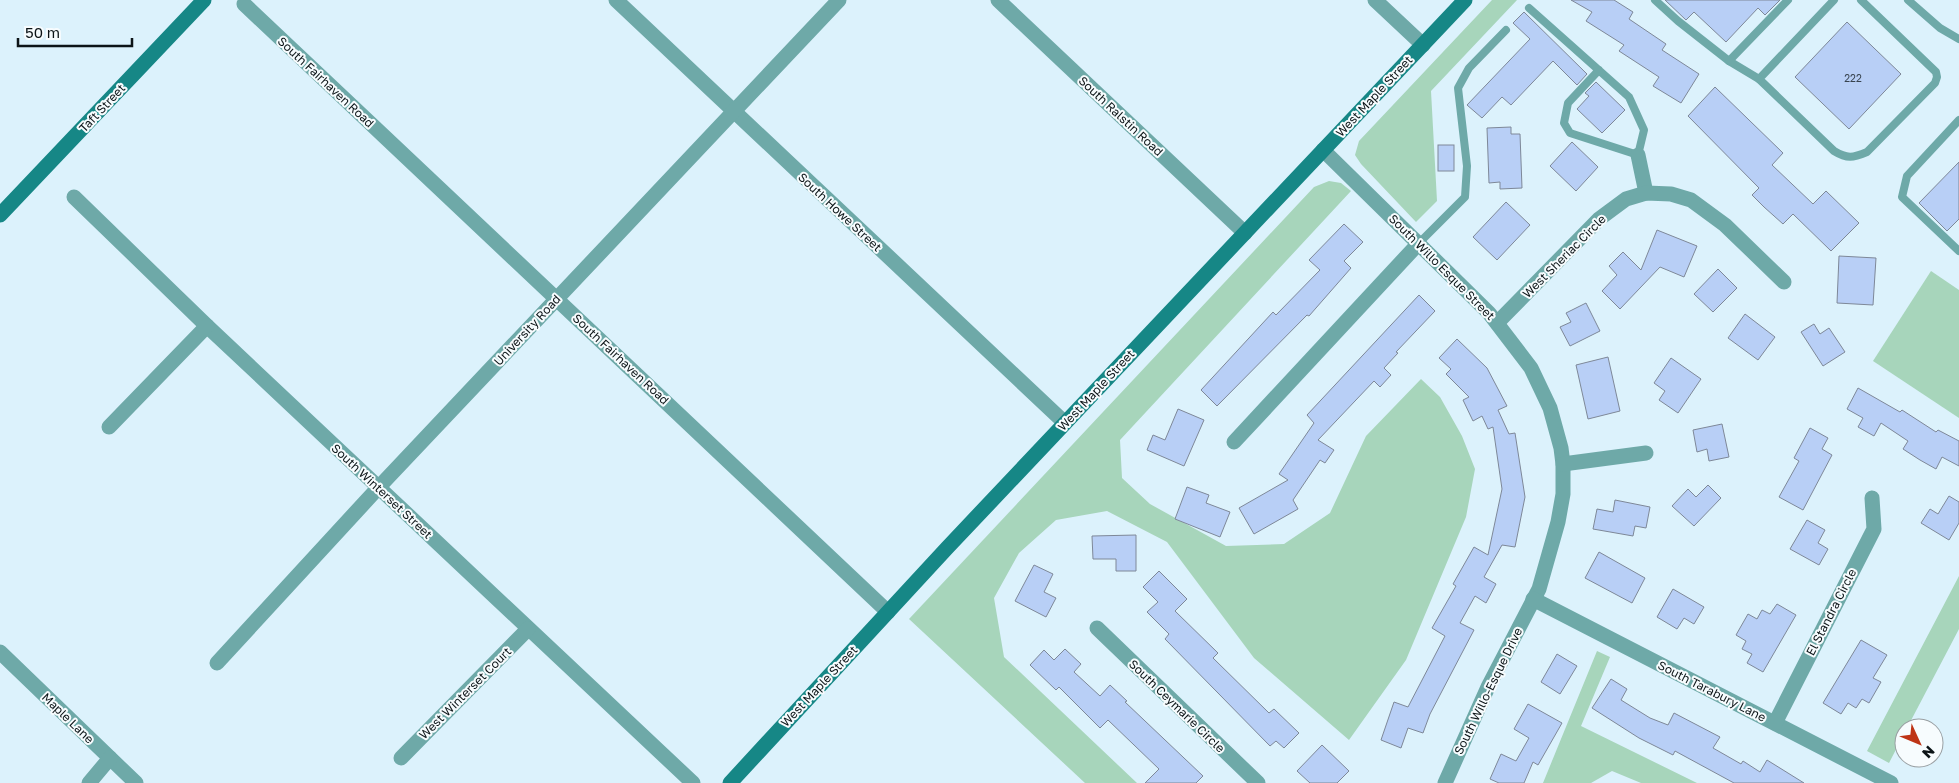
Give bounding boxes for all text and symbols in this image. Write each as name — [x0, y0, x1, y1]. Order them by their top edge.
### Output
scale bar — [18, 15, 131, 47]
text: 50 m — [25, 23, 60, 41]
street label: South Fairhaven Road — [275, 34, 377, 130]
street label: West Maple Street — [1332, 52, 1416, 140]
house number: 222 — [1844, 72, 1862, 84]
street label: South Ralstin Road — [1076, 73, 1166, 159]
street label: Taft Street — [76, 80, 128, 135]
street label: South Howe Street — [795, 169, 885, 255]
street label: South Willo Esque Street — [1386, 211, 1498, 323]
street label: West Sheriac Circle — [1519, 211, 1609, 301]
street label: University Road — [490, 292, 564, 368]
street label: South Fairhaven Road — [570, 311, 672, 407]
street label: West Maple Street — [1054, 346, 1138, 434]
street label: South Winterset Street — [328, 440, 436, 542]
street label: El Standra Circle — [1803, 566, 1859, 658]
street label: South Willo-Esque Drive — [1451, 625, 1525, 757]
street label: West Maple Street — [777, 642, 861, 730]
street label: West Winterset Court — [416, 644, 514, 742]
street label: South Ceymarie Circle — [1126, 656, 1228, 756]
street label: South Tarabury Lane — [1655, 657, 1769, 725]
street label: Maple Lane — [39, 690, 97, 746]
north arrow — [1894, 718, 1944, 768]
text: N — [1919, 743, 1939, 762]

